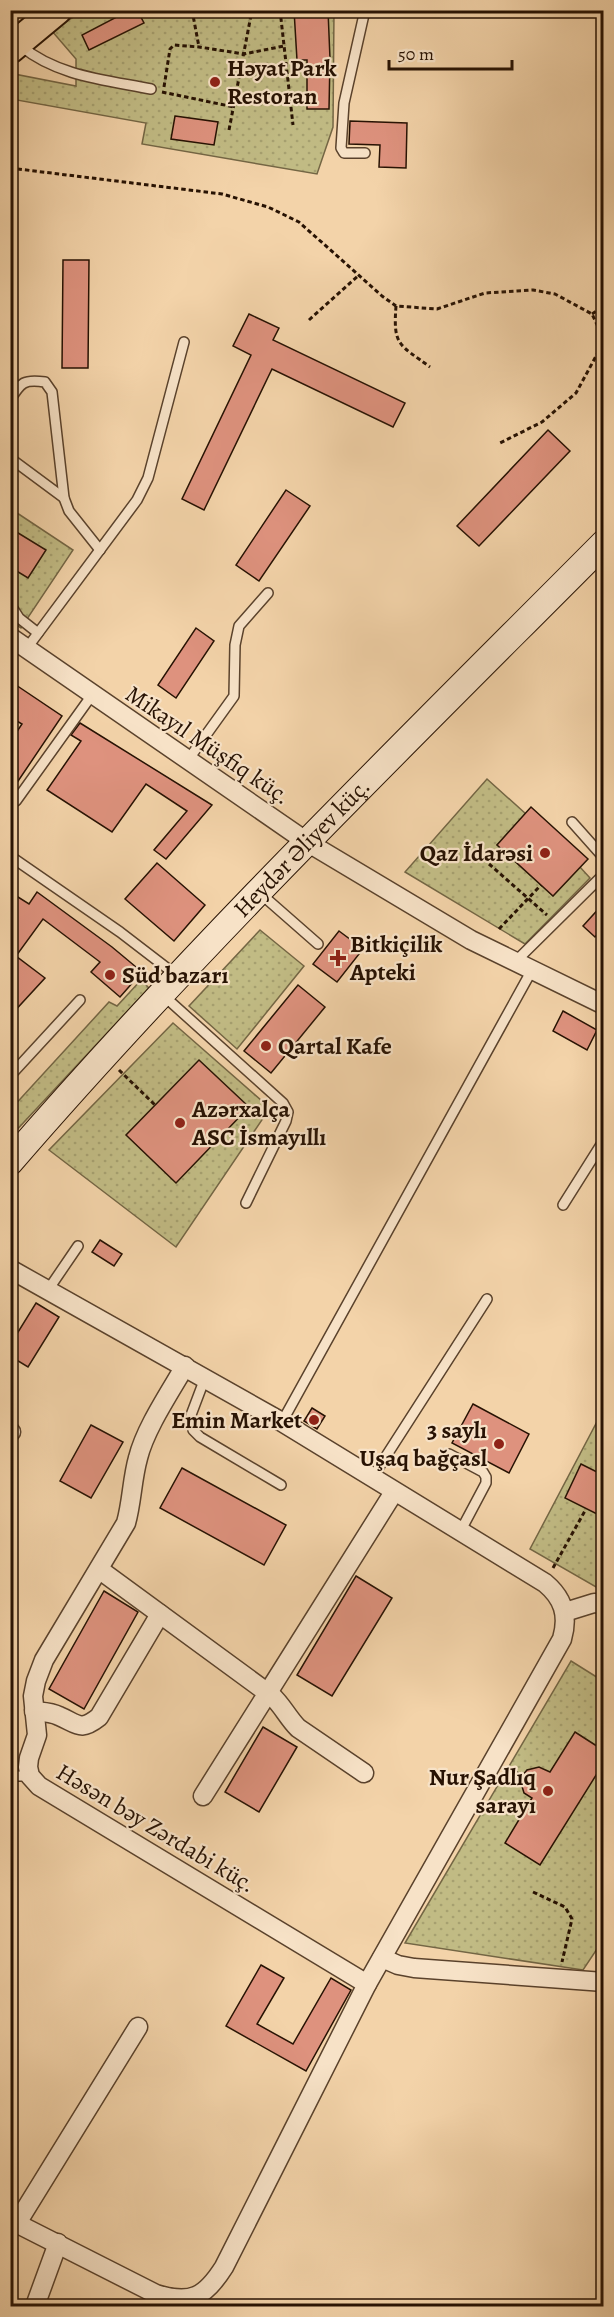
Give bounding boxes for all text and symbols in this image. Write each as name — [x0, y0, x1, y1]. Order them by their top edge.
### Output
scale bar — [389, 33, 512, 71]
text: 50 m — [398, 42, 434, 66]
place label: Həyat Park Restoran — [227, 52, 337, 112]
marker: Həyat Park Restoran — [208, 75, 222, 89]
street label: Mikayıl Müşfiq küç. — [119, 678, 297, 812]
street label: Heydər Əliyev küç. — [226, 771, 377, 924]
place label: Qaz İdarəsi — [420, 837, 533, 869]
marker: Qaz İdarəsi — [538, 846, 552, 860]
place label: Bitkiçilik Apteki — [349, 928, 443, 988]
marker: Bitkiçilik Apteki — [331, 951, 345, 965]
place label: Süd bazarı — [122, 959, 228, 991]
marker: Süd bazarı — [103, 968, 117, 982]
place label: Qartal Kafe — [278, 1030, 392, 1062]
marker: Qartal Kafe — [259, 1039, 273, 1053]
place label: Azərxalça ASC İsmayıllı — [191, 1093, 326, 1153]
marker: Azərxalça ASC İsmayıllı — [173, 1116, 187, 1130]
place label: Emin Market — [171, 1404, 302, 1436]
marker: Emin Market — [307, 1413, 321, 1427]
place label: 3 saylı Uşaq bağçasl — [359, 1414, 488, 1474]
marker: 3 saylı Uşaq bağçasl — [492, 1437, 506, 1451]
street label: Həsən bəy Zərdabi küç. — [50, 1756, 262, 1900]
place label: Nur Şadlıq sarayı — [429, 1761, 537, 1821]
marker: Nur Şadlıq sarayı — [541, 1784, 555, 1798]

